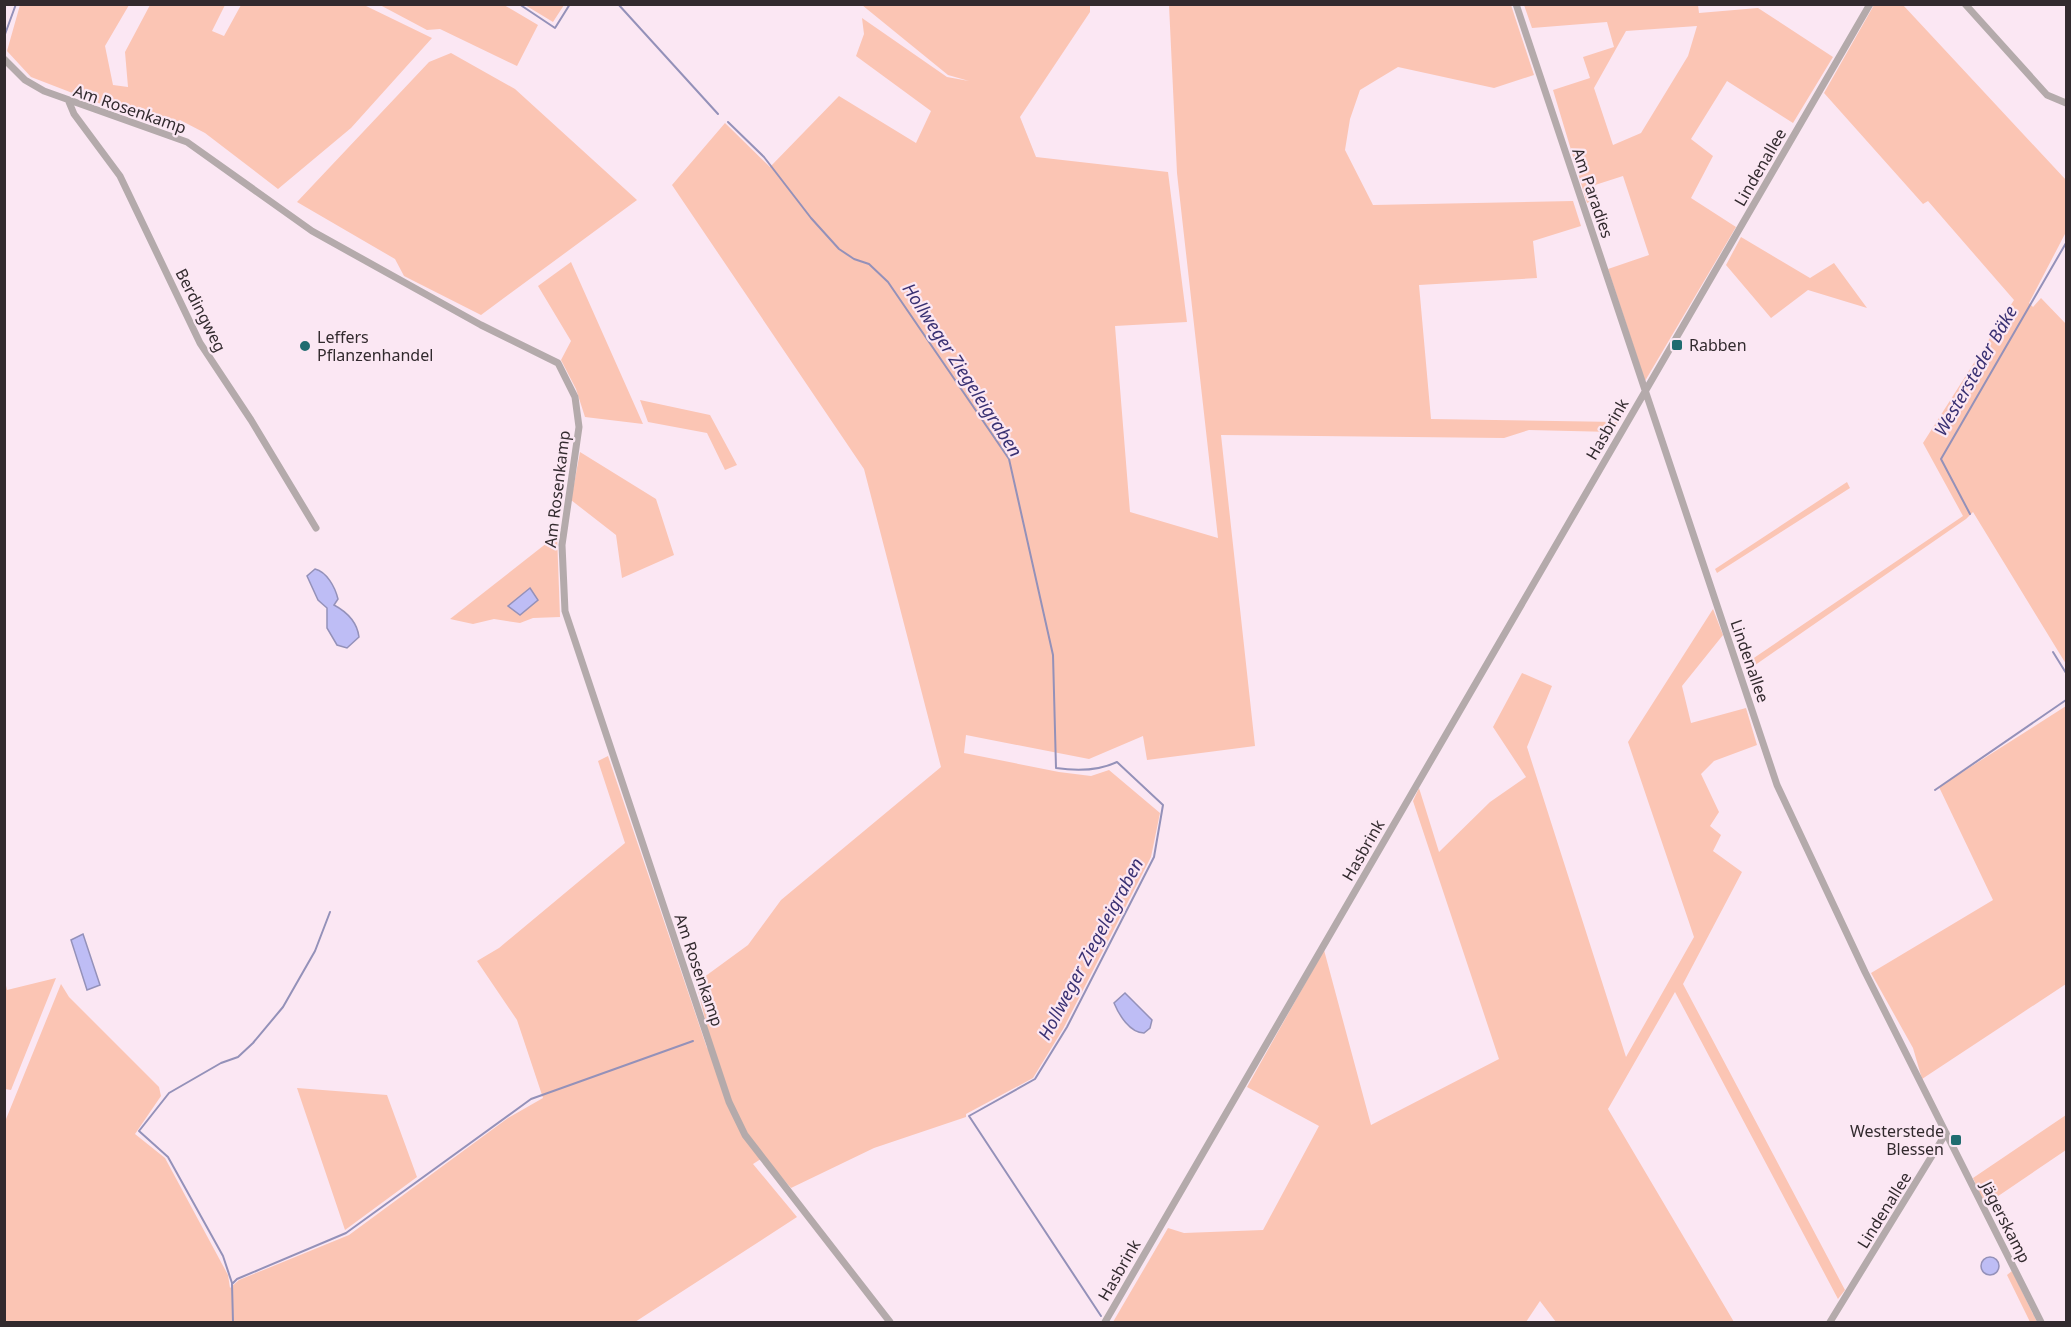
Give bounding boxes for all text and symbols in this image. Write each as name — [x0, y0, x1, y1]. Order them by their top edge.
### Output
street label: Am Rosenkamp — [71, 79, 189, 139]
street label: Lindenallee — [1729, 124, 1791, 210]
street label: Am Paradies — [1567, 145, 1619, 241]
street label: Berdingweg — [171, 265, 231, 355]
water label: Hollweger Ziegeleigraben — [897, 278, 1028, 461]
water label: Westersteder Bäke — [1928, 301, 2022, 440]
place label: Leffers Pflanzenhandel — [317, 326, 433, 366]
place label: Rabben — [1689, 334, 1747, 356]
marker: Rabben — [1670, 338, 1684, 352]
marker: Leffers Pflanzenhandel — [298, 339, 312, 353]
street label: Hasbrink — [1581, 394, 1634, 464]
street label: Am Rosenkamp — [539, 429, 575, 549]
street label: Lindenallee — [1726, 617, 1774, 705]
street label: Hasbrink — [1337, 815, 1390, 885]
water label: Hollweger Ziegeleigraben — [1032, 853, 1148, 1044]
street label: Am Rosenkamp — [669, 911, 729, 1029]
place label: Westerstede Blessen — [1850, 1120, 1944, 1160]
marker: Westerstede Blessen — [1949, 1133, 1963, 1147]
street label: Lindenallee — [1852, 1168, 1916, 1252]
street label: Jägerskamp — [1975, 1176, 2036, 1267]
street label: Hasbrink — [1093, 1235, 1146, 1305]

